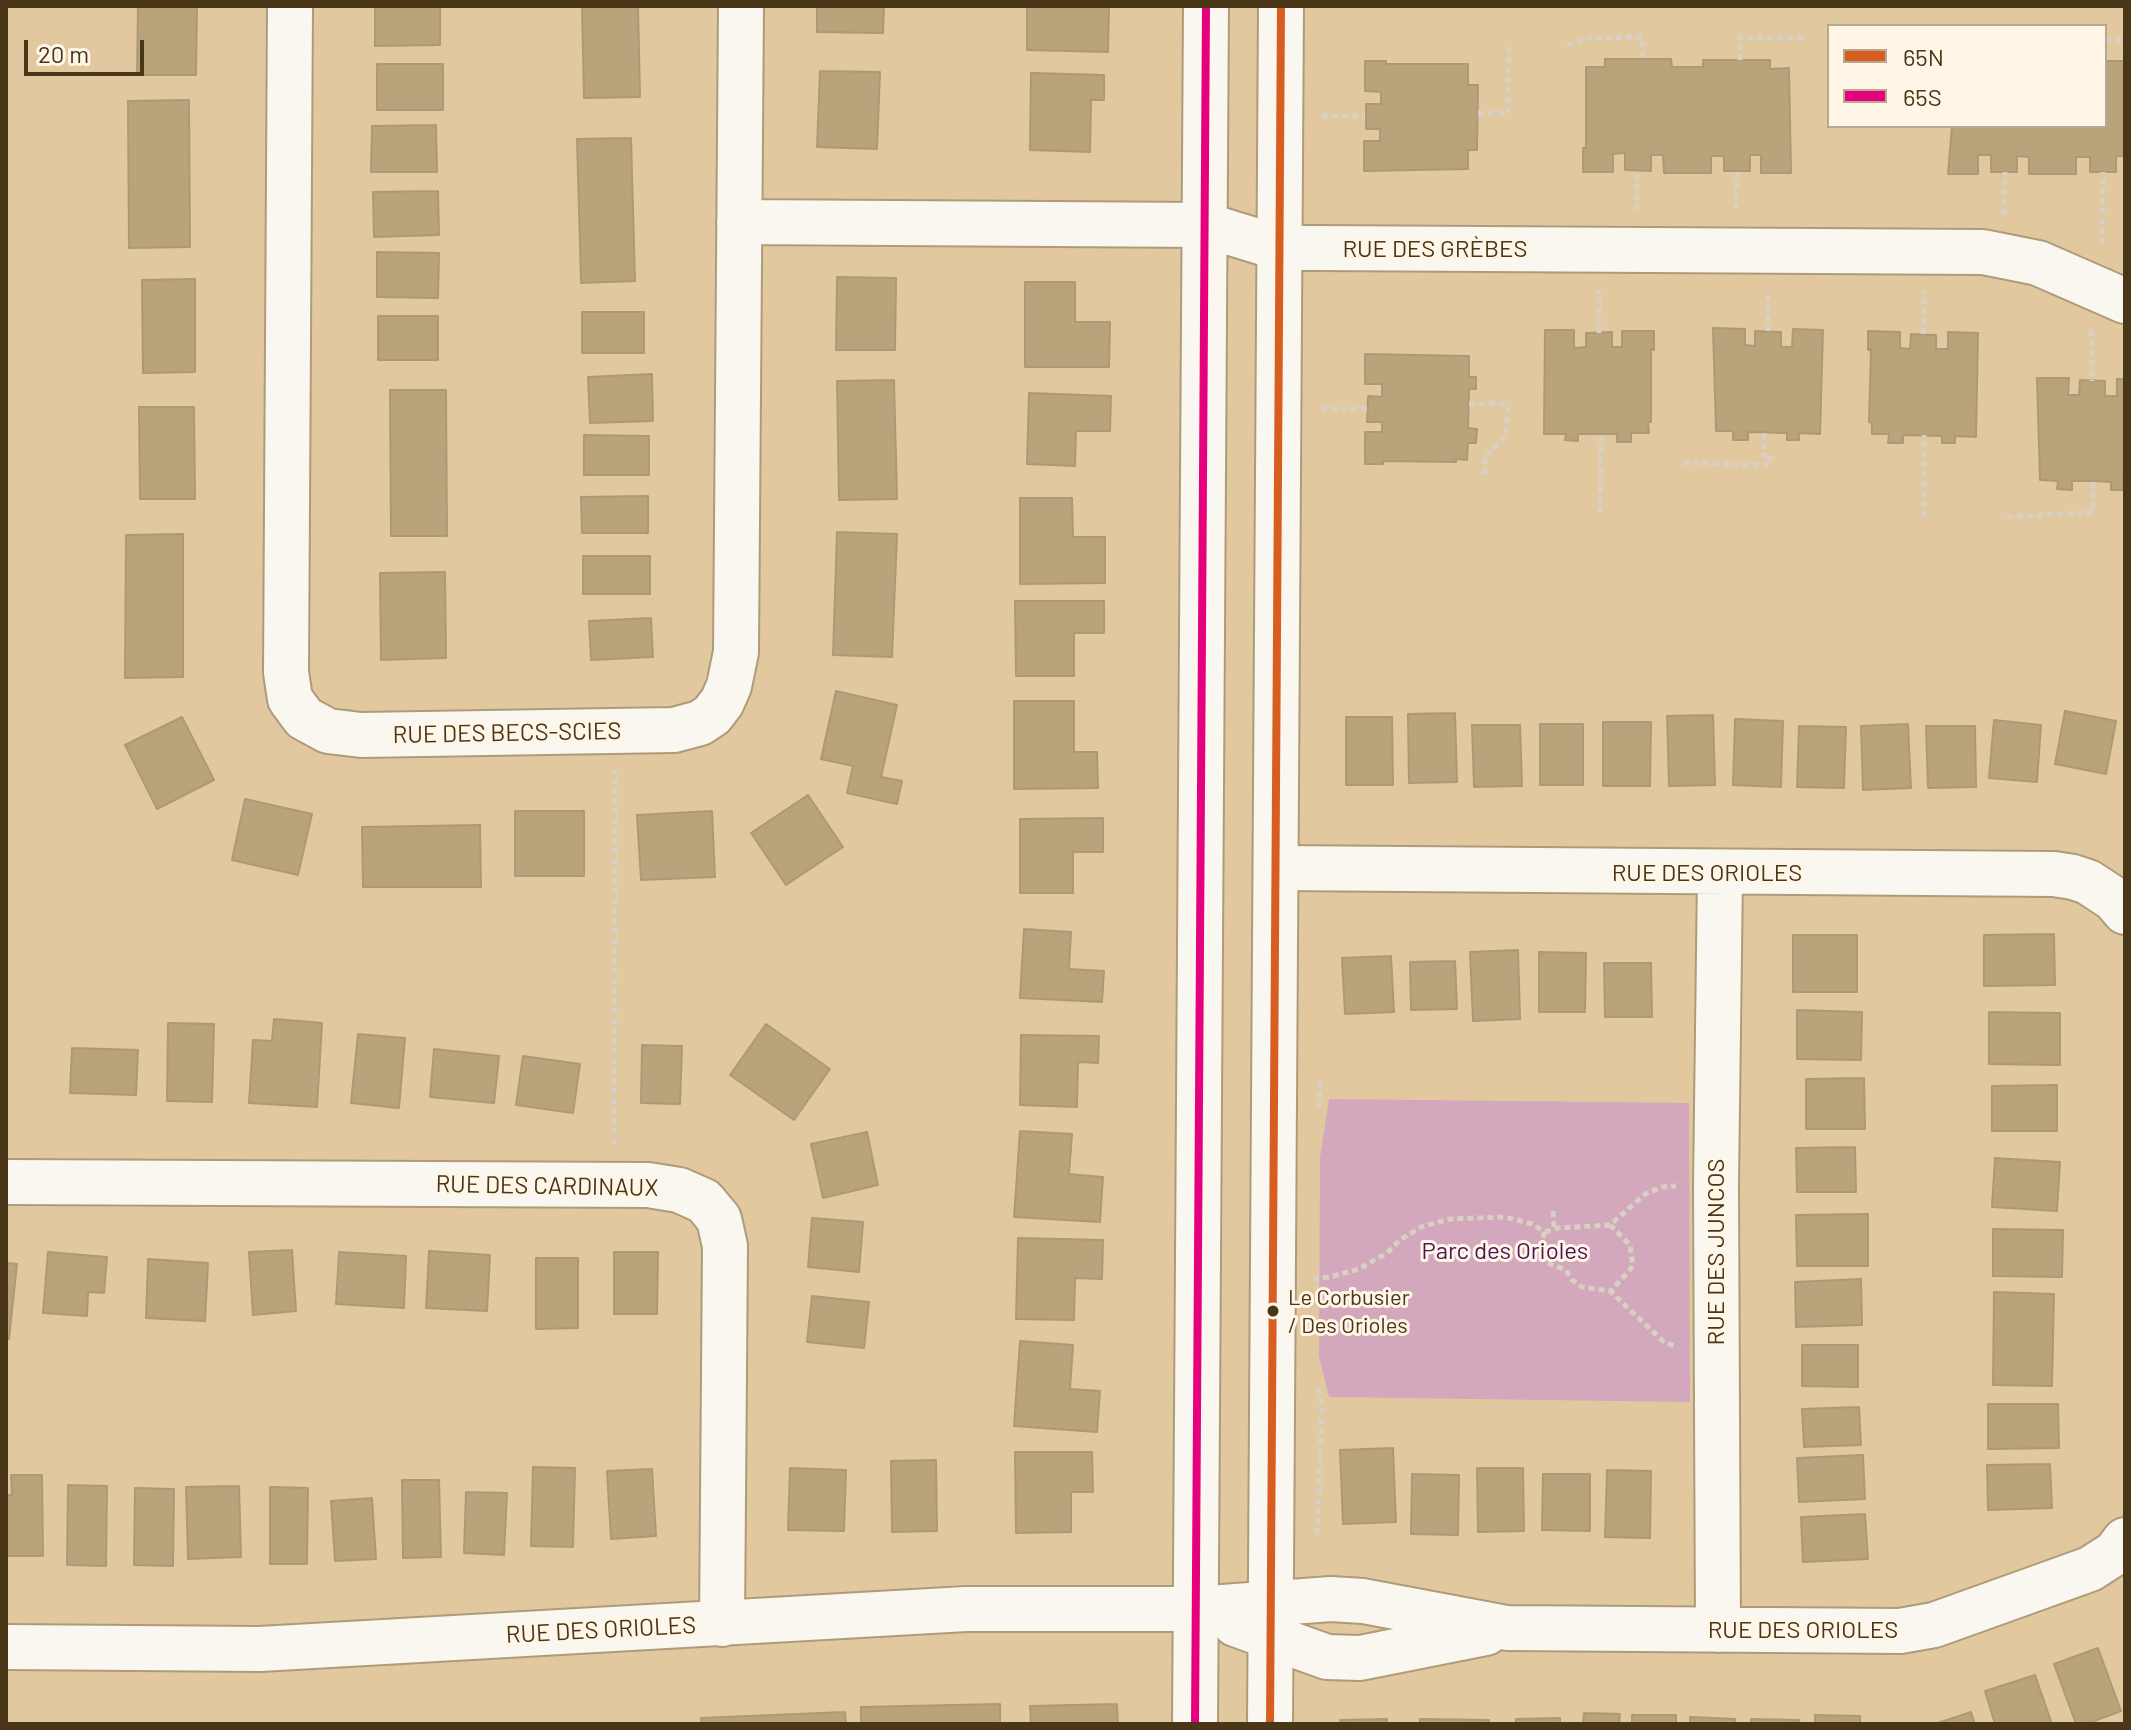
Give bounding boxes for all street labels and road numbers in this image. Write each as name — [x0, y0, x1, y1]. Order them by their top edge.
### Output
street label: RUE DES GRÈBES — [1342, 235, 1528, 263]
street label: RUE DES BECS-SCIES — [392, 717, 622, 749]
street label: RUE DES ORIOLES — [1612, 859, 1802, 887]
street label: RUE DES JUNCOS — [1702, 1159, 1730, 1345]
street label: RUE DES CARDINAUX — [435, 1170, 659, 1202]
street label: RUE DES ORIOLES — [505, 1611, 697, 1649]
street label: RUE DES ORIOLES — [1708, 1616, 1898, 1644]

